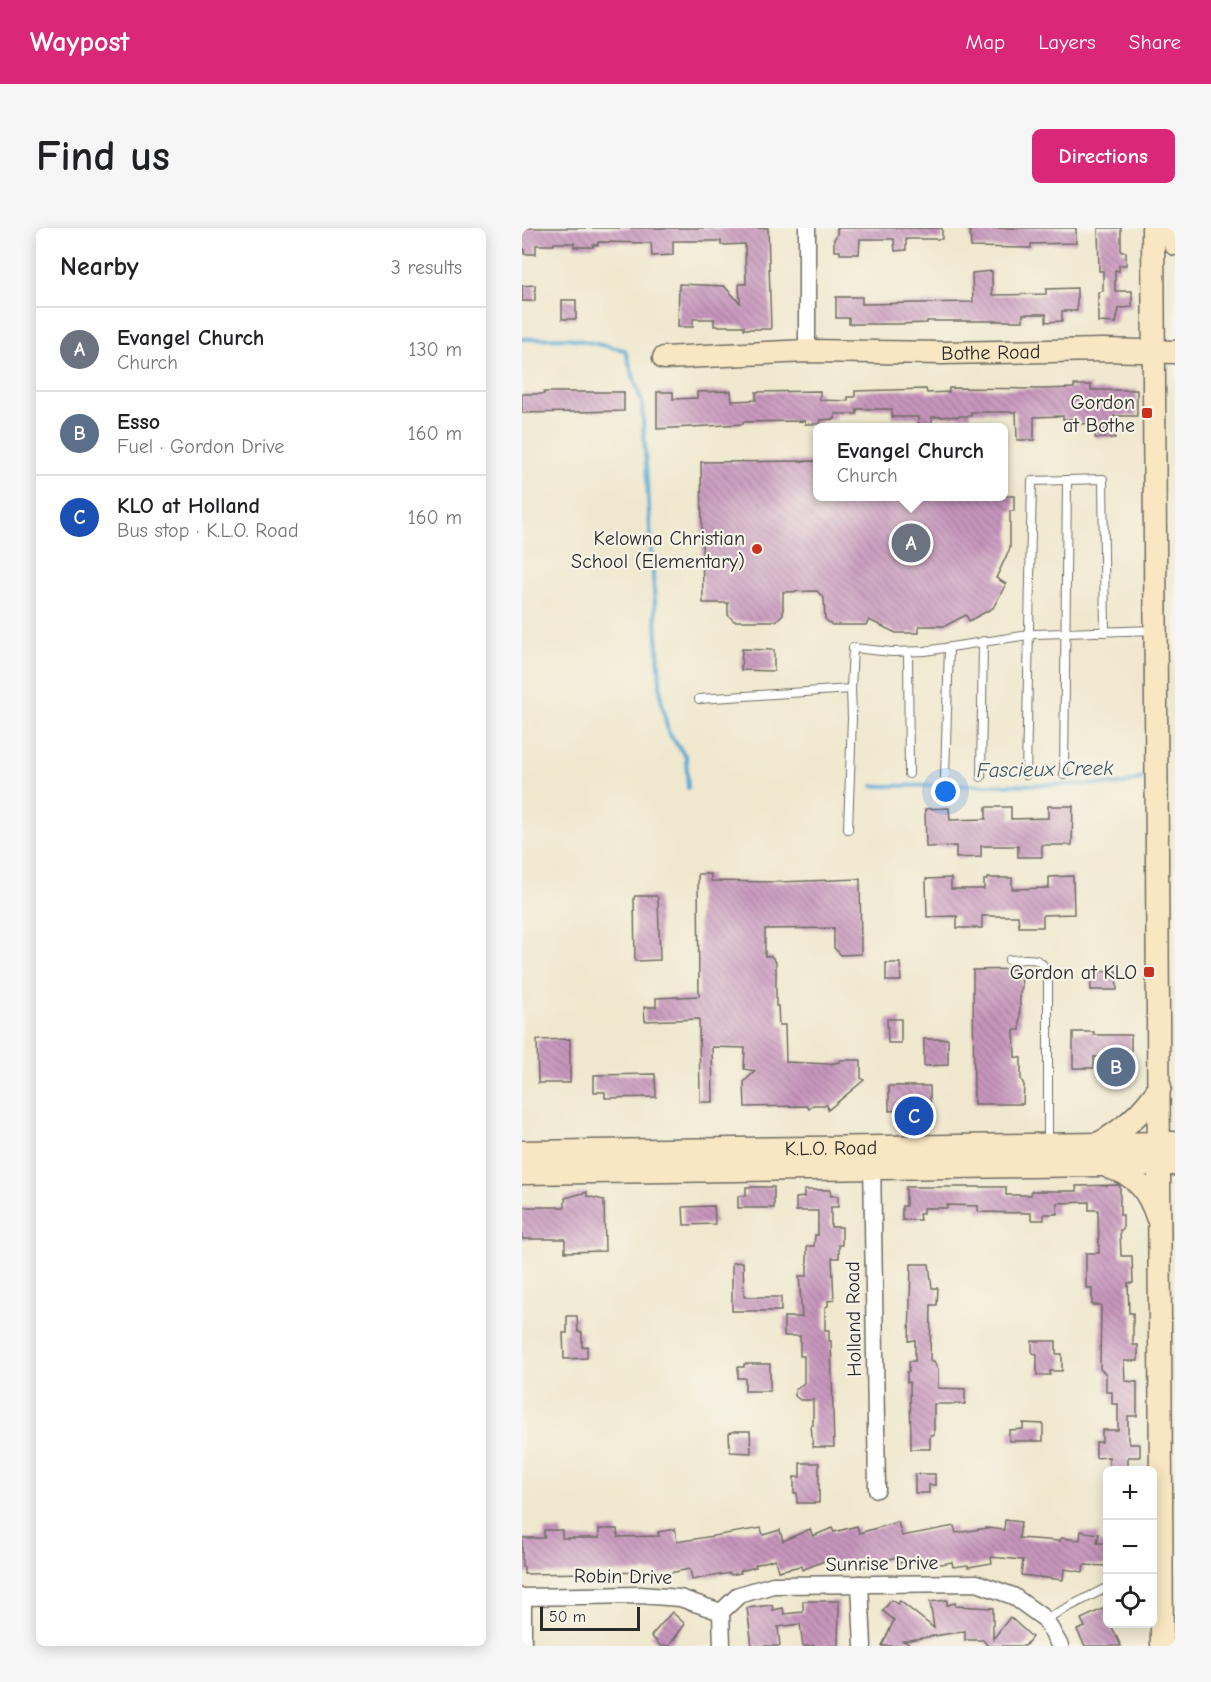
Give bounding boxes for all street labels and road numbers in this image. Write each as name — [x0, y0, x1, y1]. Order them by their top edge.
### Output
street label: Bothe Road — [941, 340, 1041, 365]
street label: K.L.O. Road — [785, 1136, 877, 1160]
street label: Holland Road — [841, 1261, 866, 1377]
street label: Sunrise Drive — [825, 1551, 939, 1576]
street label: Robin Drive — [574, 1564, 672, 1589]

